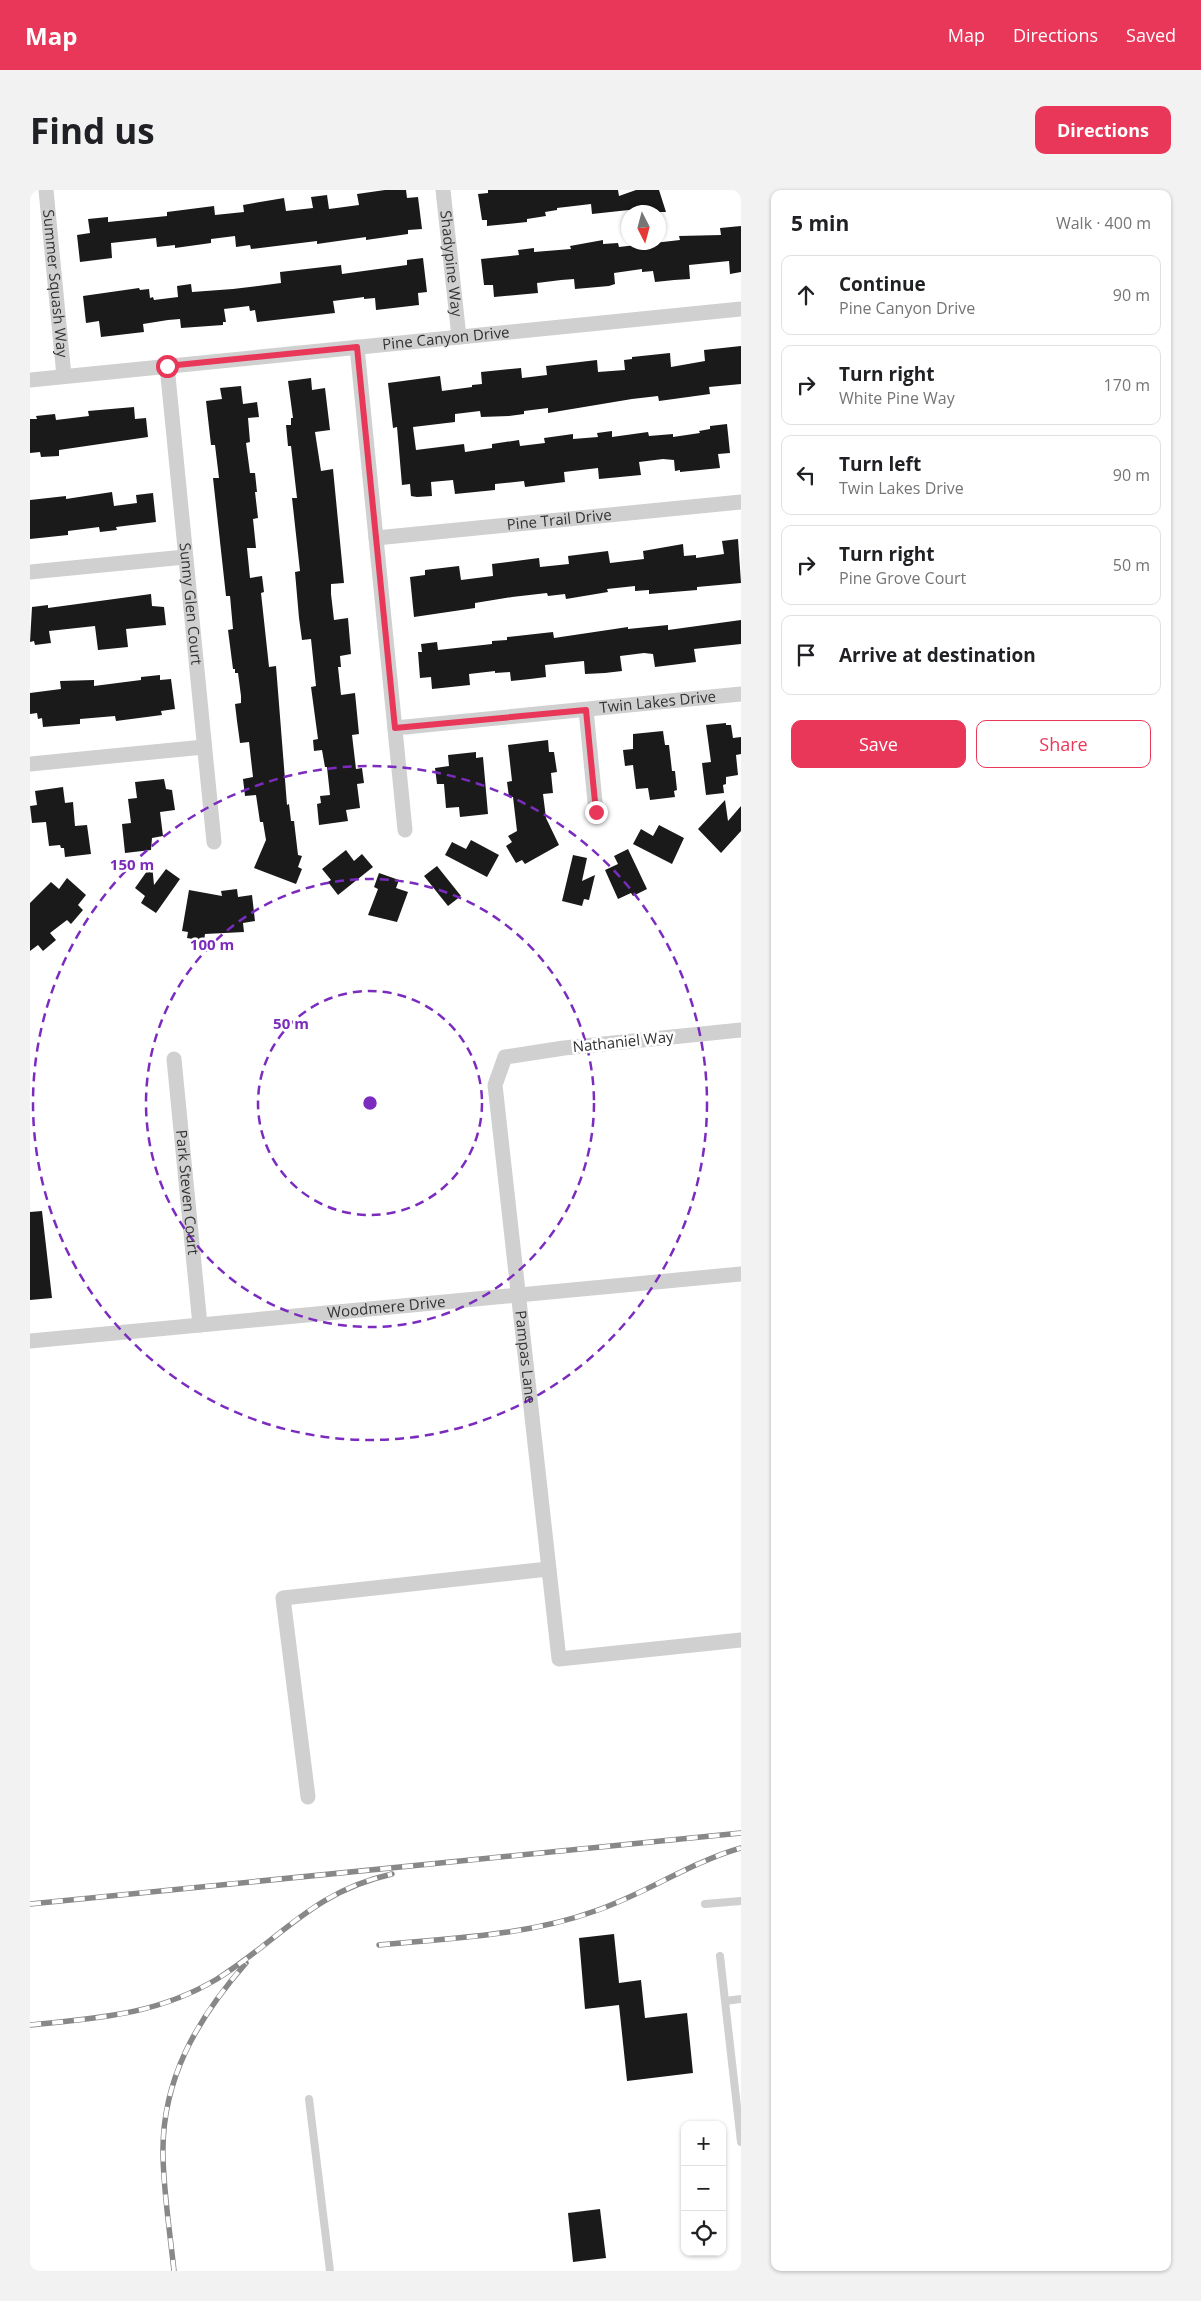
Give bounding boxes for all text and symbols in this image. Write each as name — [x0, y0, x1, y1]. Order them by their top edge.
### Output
text: Map — [25, 19, 77, 52]
text: Map — [948, 23, 985, 47]
text: Directions — [1013, 23, 1098, 47]
text: Saved — [1126, 23, 1176, 47]
button: Directions — [1035, 106, 1171, 154]
text: Find us — [30, 107, 155, 154]
north arrow — [621, 205, 666, 250]
street label: Summer Squash Way — [39, 209, 73, 359]
street label: Shadypine Way — [436, 209, 468, 318]
text: 5 min — [791, 209, 849, 237]
text: Walk · 400 m — [1056, 212, 1151, 234]
text: Continue — [839, 271, 926, 297]
icon: ahead — [792, 281, 820, 309]
text: 90 m — [1113, 284, 1150, 306]
text: Pine Canyon Drive — [839, 297, 975, 319]
street label: Pine Canyon Drive — [381, 321, 510, 354]
route start — [156, 355, 179, 378]
text: Turn right — [839, 361, 934, 387]
icon: right — [792, 371, 820, 399]
text: 170 m — [1104, 374, 1150, 396]
text: White Pine Way — [839, 387, 955, 409]
text: Turn left — [839, 451, 921, 477]
icon: left — [792, 461, 820, 489]
text: 90 m — [1113, 464, 1150, 486]
text: Twin Lakes Drive — [839, 477, 964, 499]
street label: Pine Trail Drive — [506, 504, 612, 534]
text: Turn right — [839, 541, 934, 567]
street label: Sunny Glen Court — [175, 542, 207, 666]
icon: right — [792, 551, 820, 579]
text: 50 m — [1113, 554, 1150, 576]
text: Pine Grove Court — [839, 567, 966, 589]
icon: arrive — [792, 641, 820, 669]
text: Arrive at destination — [839, 642, 1036, 668]
street label: Twin Lakes Drive — [598, 686, 717, 717]
button: Save — [791, 720, 966, 768]
button: Share — [976, 720, 1151, 768]
route end — [585, 801, 608, 824]
text: 150 m — [110, 854, 154, 874]
text: 100 m — [190, 934, 234, 954]
text: 50 m — [273, 1013, 309, 1033]
street label: Nathaniel Way — [571, 1026, 675, 1056]
centre of rings — [361, 1094, 379, 1112]
street label: Park Steven Court — [172, 1129, 204, 1256]
street label: Woodmere Drive — [326, 1291, 446, 1322]
street label: Pampas Lane — [511, 1309, 541, 1405]
map controls — [681, 2121, 726, 2256]
button: + — [681, 2121, 726, 2166]
button: − — [681, 2166, 726, 2211]
button: locate — [681, 2211, 726, 2256]

